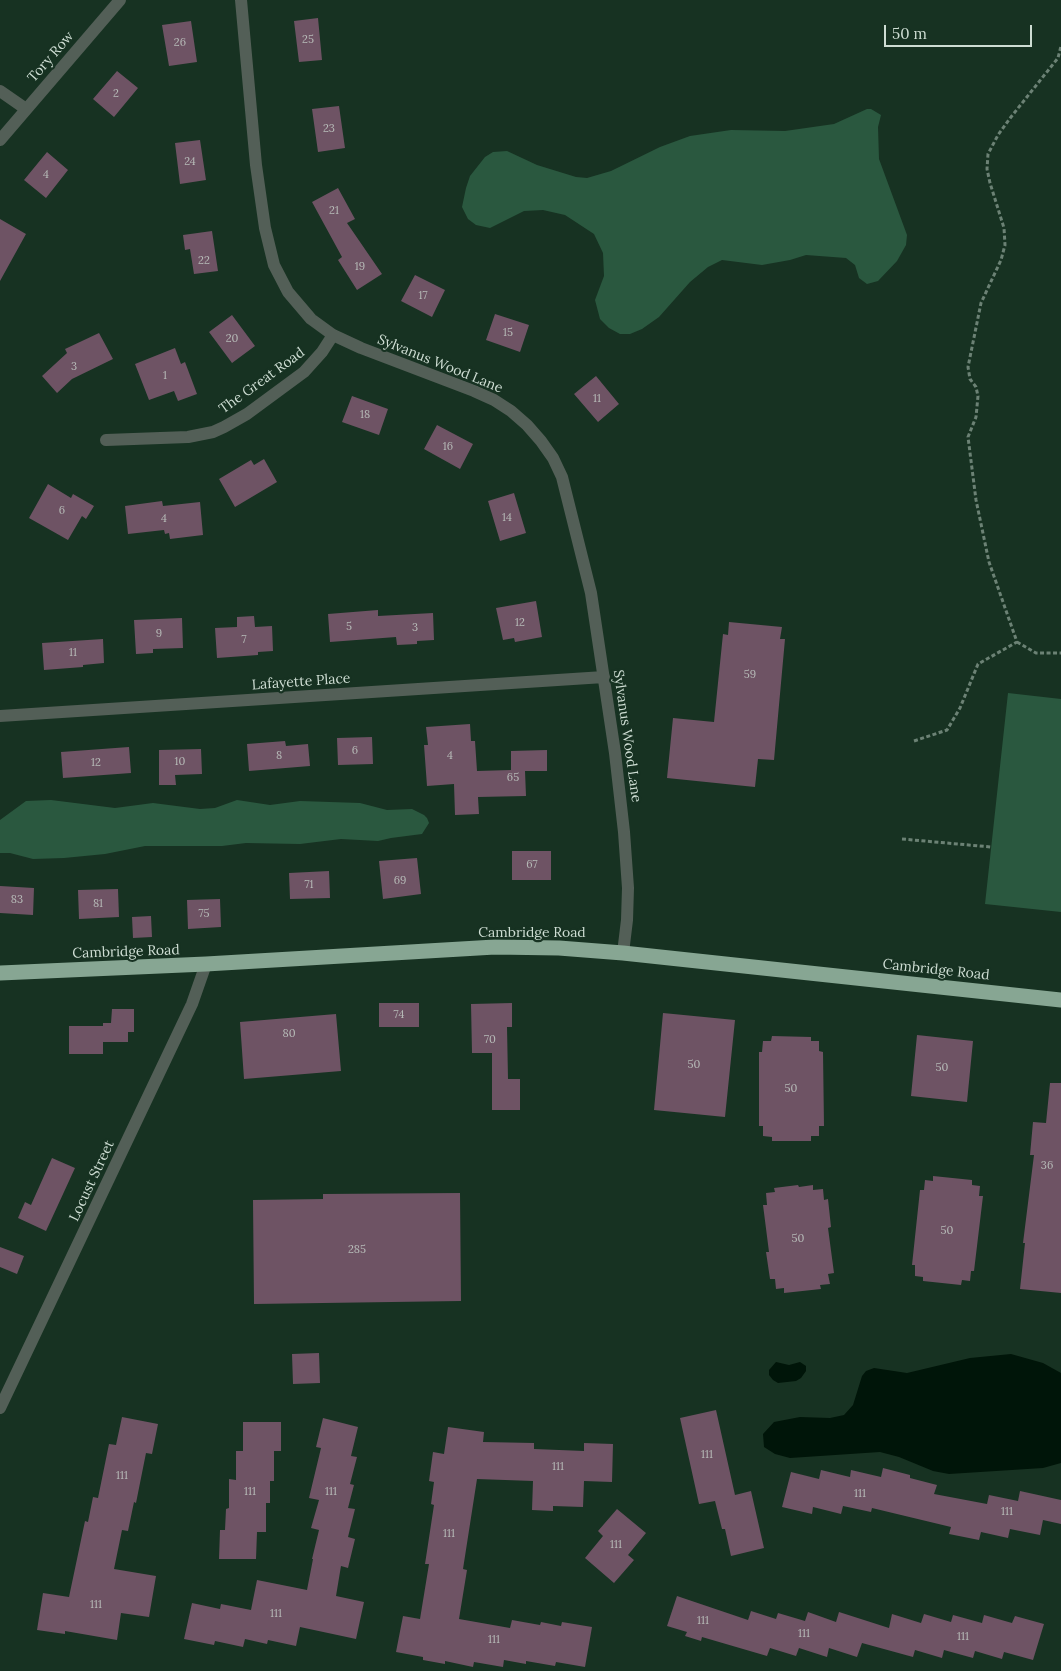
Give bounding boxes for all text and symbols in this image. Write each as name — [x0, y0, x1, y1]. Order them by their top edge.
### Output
scale bar — [886, 15, 1034, 47]
text: 50 m — [892, 24, 927, 43]
street label: Tory Row — [24, 28, 78, 86]
house number: 25 — [302, 33, 314, 47]
house number: 26 — [174, 36, 186, 50]
house number: 2 — [113, 87, 119, 101]
house number: 23 — [323, 122, 335, 136]
house number: 24 — [184, 155, 196, 169]
house number: 4 — [43, 168, 49, 182]
house number: 21 — [329, 204, 339, 218]
house number: 22 — [198, 254, 210, 268]
house number: 19 — [355, 260, 365, 274]
house number: 17 — [418, 289, 428, 303]
house number: 15 — [503, 326, 513, 340]
street label: Sylvanus Wood Lane — [375, 331, 505, 397]
house number: 20 — [226, 332, 238, 346]
street label: The Great Road — [216, 344, 308, 418]
house number: 3 — [71, 360, 77, 374]
house number: 1 — [163, 369, 167, 383]
house number: 11 — [593, 392, 601, 406]
house number: 18 — [360, 408, 370, 422]
house number: 16 — [443, 440, 453, 454]
house number: 6 — [59, 504, 65, 518]
house number: 14 — [502, 511, 512, 525]
house number: 4 — [161, 512, 167, 526]
house number: 12 — [515, 616, 525, 630]
house number: 5 — [346, 620, 352, 634]
house number: 3 — [412, 621, 418, 635]
house number: 9 — [156, 627, 162, 641]
house number: 7 — [241, 633, 247, 647]
house number: 11 — [69, 646, 77, 660]
house number: 59 — [744, 668, 756, 682]
street label: Sylvanus Wood Lane — [609, 669, 645, 803]
street label: Lafayette Place — [251, 670, 351, 694]
house number: 6 — [352, 744, 358, 758]
house number: 8 — [276, 749, 282, 763]
house number: 4 — [447, 749, 453, 763]
house number: 10 — [175, 755, 185, 769]
house number: 12 — [91, 756, 101, 770]
house number: 65 — [507, 771, 519, 785]
house number: 67 — [526, 858, 538, 872]
house number: 69 — [394, 874, 406, 888]
house number: 71 — [304, 878, 314, 892]
house number: 83 — [11, 893, 23, 907]
house number: 81 — [93, 897, 103, 911]
house number: 75 — [198, 907, 210, 921]
street label: Cambridge Road — [478, 925, 586, 941]
street label: Cambridge Road — [72, 942, 180, 962]
street label: Cambridge Road — [882, 956, 990, 984]
house number: 74 — [394, 1008, 404, 1022]
house number: 80 — [282, 1027, 296, 1041]
house number: 70 — [484, 1033, 496, 1047]
house number: 50 — [688, 1058, 700, 1072]
house number: 50 — [936, 1061, 948, 1075]
house number: 50 — [785, 1082, 797, 1096]
street label: Locust Street — [66, 1138, 118, 1224]
house number: 36 — [1041, 1159, 1053, 1173]
house number: 50 — [941, 1224, 953, 1238]
house number: 50 — [792, 1232, 804, 1246]
house number: 285 — [348, 1243, 366, 1257]
house number: 111 — [701, 1448, 713, 1462]
house number: 111 — [552, 1460, 564, 1474]
house number: 111 — [116, 1469, 128, 1483]
house number: 111 — [244, 1485, 256, 1499]
house number: 111 — [325, 1485, 337, 1499]
house number: 111 — [854, 1487, 866, 1501]
house number: 111 — [1001, 1505, 1013, 1519]
house number: 111 — [443, 1527, 455, 1541]
house number: 111 — [610, 1538, 622, 1552]
house number: 111 — [90, 1598, 102, 1612]
house number: 111 — [270, 1607, 282, 1621]
house number: 111 — [697, 1614, 709, 1628]
house number: 111 — [798, 1627, 810, 1641]
house number: 111 — [957, 1630, 969, 1644]
house number: 111 — [488, 1633, 500, 1647]

